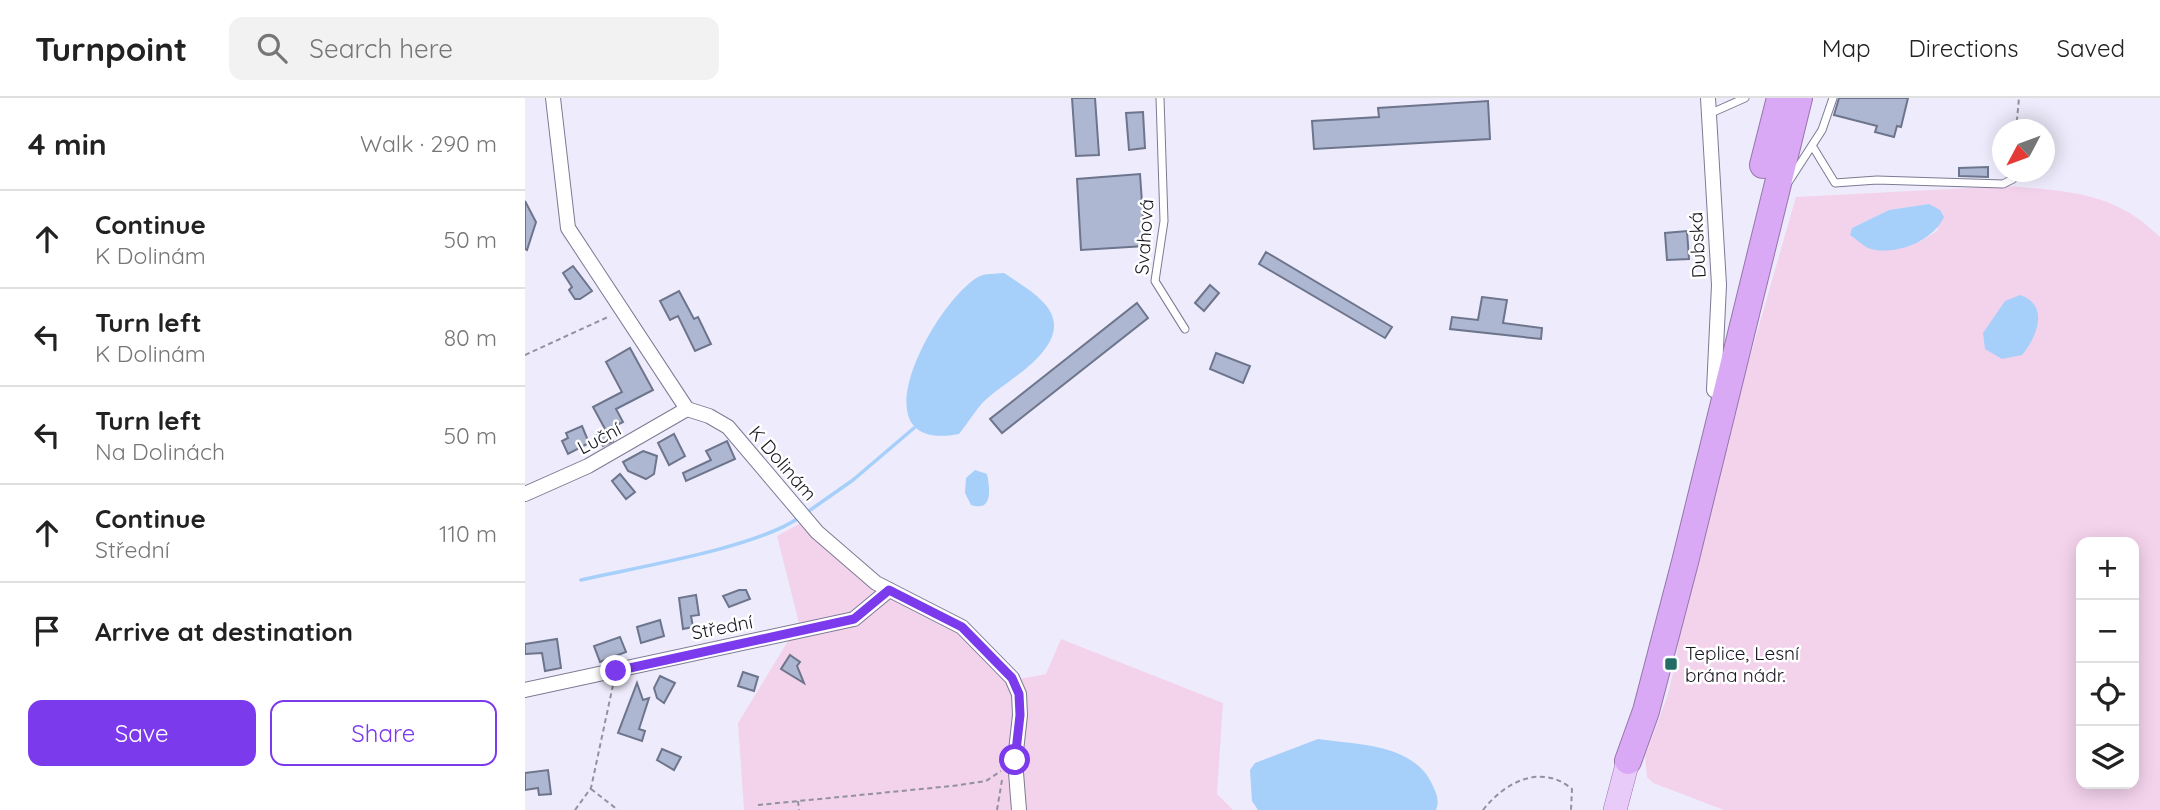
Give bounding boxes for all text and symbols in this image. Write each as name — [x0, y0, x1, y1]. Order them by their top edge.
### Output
search box — [229, 17, 719, 80]
text: Turnpoint — [35, 28, 187, 69]
icon: search — [253, 29, 291, 67]
text: Search here — [309, 32, 453, 65]
text: Map — [1822, 33, 1871, 63]
text: Directions — [1909, 33, 2019, 63]
text: Saved — [2057, 33, 2125, 63]
north arrow — [1992, 119, 2055, 182]
text: 4 min — [28, 125, 107, 163]
text: Walk · 290 m — [360, 129, 497, 158]
street label: Svahová — [1129, 198, 1159, 276]
text: Continue — [95, 208, 206, 241]
street label: Dubská — [1683, 211, 1711, 279]
icon: ahead — [28, 220, 66, 258]
text: 50 m — [444, 225, 497, 254]
text: K Dolinám — [95, 241, 206, 270]
text: Turn left — [95, 306, 202, 339]
icon: left — [28, 318, 66, 356]
text: 80 m — [444, 323, 497, 352]
text: K Dolinám — [95, 339, 206, 368]
text: Turn left — [95, 404, 202, 437]
icon: left — [28, 416, 66, 454]
street label: Luční — [573, 416, 626, 459]
text: 50 m — [444, 421, 497, 450]
street label: K Dolinám — [744, 421, 822, 505]
text: Na Dolinách — [95, 437, 225, 466]
text: Continue — [95, 502, 206, 535]
icon: ahead — [28, 514, 66, 552]
text: 110 m — [439, 519, 497, 548]
text: Střední — [95, 535, 170, 564]
map controls — [2076, 537, 2139, 789]
button: + — [2076, 537, 2139, 600]
button: − — [2076, 600, 2139, 663]
street label: Střední — [689, 609, 756, 645]
icon: arrive — [28, 612, 66, 650]
text: Arrive at destination — [95, 615, 353, 648]
place label: Teplice, Lesní brána nádr. — [1685, 641, 1800, 687]
route end — [600, 655, 631, 686]
marker: Teplice, Lesní brána nádr. — [1663, 656, 1679, 672]
button: locate — [2076, 663, 2139, 726]
button: Save — [28, 700, 256, 766]
button: Share — [270, 700, 497, 766]
button: layers — [2076, 726, 2139, 789]
route start — [999, 744, 1030, 775]

